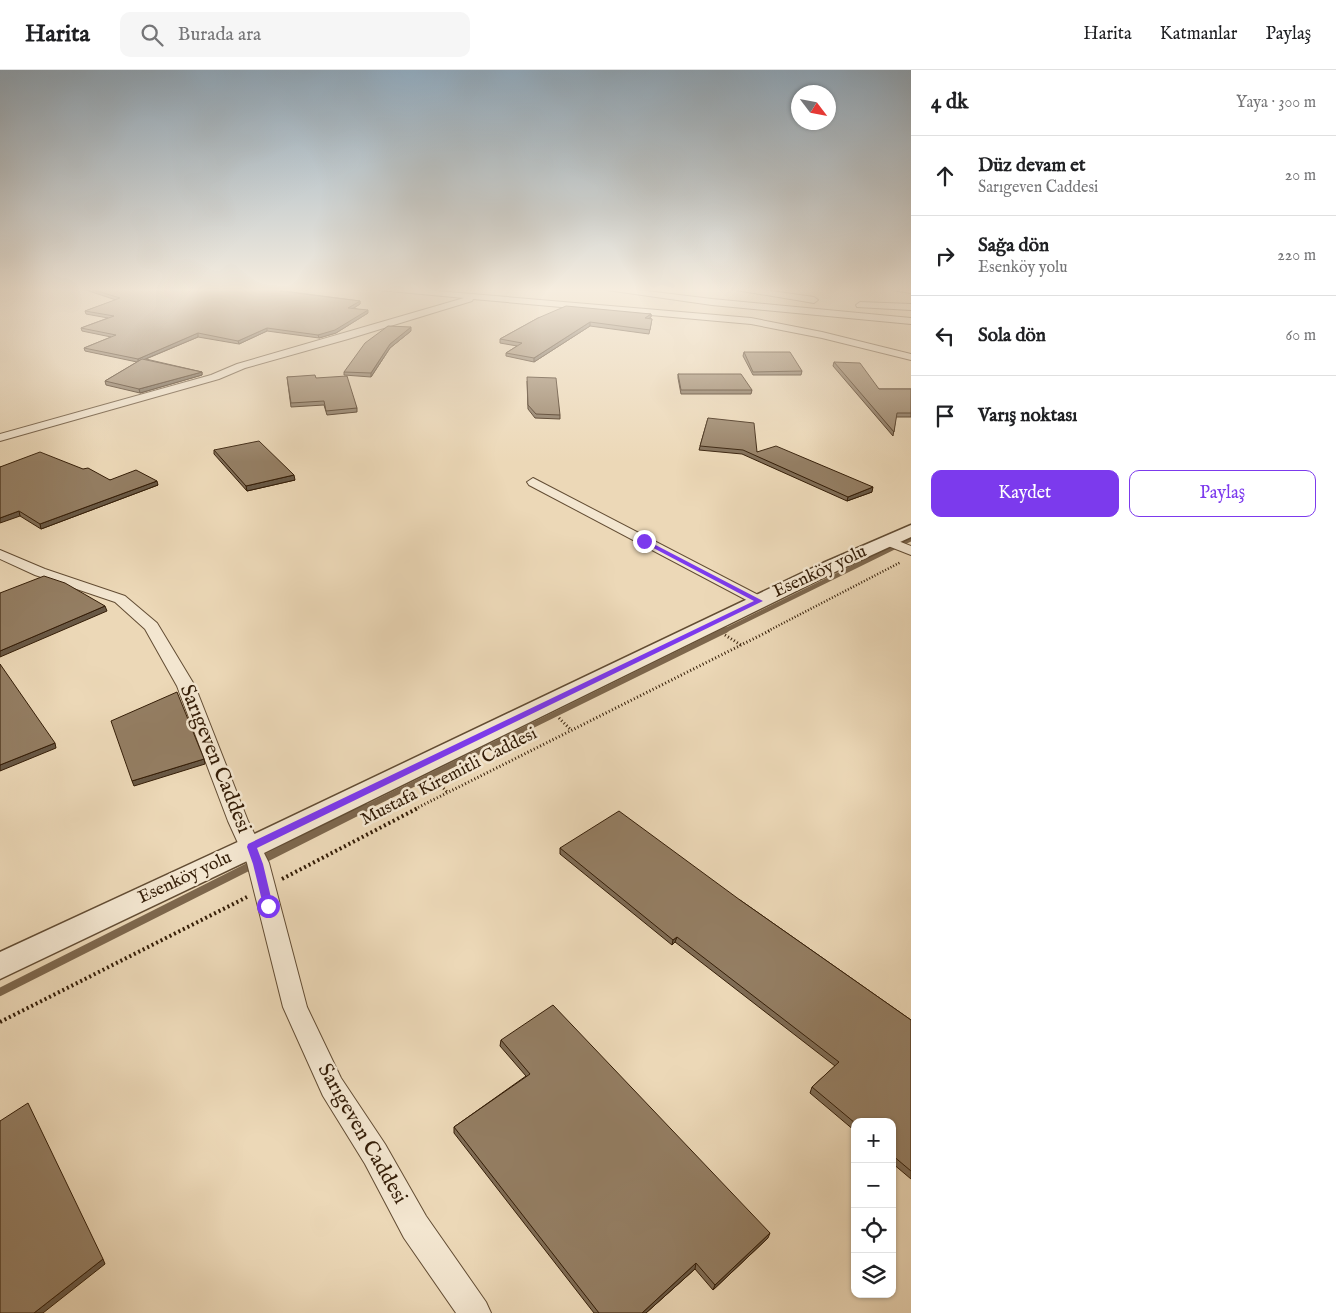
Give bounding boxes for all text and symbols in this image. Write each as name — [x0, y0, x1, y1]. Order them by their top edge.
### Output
search box — [120, 12, 470, 57]
text: Harita — [25, 19, 90, 50]
icon: search — [138, 21, 166, 49]
text: Burada ara — [178, 23, 261, 47]
text: Harita — [1083, 23, 1132, 46]
text: Katmanlar — [1160, 23, 1237, 46]
text: Paylaş — [1265, 23, 1311, 46]
north arrow — [791, 85, 836, 130]
text: 4 dk — [931, 89, 968, 116]
text: Yaya · 300 m — [1236, 93, 1316, 113]
text: Düz devam et — [978, 154, 1086, 178]
icon: ahead — [931, 162, 959, 190]
text: 20 m — [1285, 166, 1316, 186]
text: Sarıgeven Caddesi — [978, 178, 1098, 198]
text: Sağa dön — [978, 234, 1049, 258]
icon: right — [931, 242, 959, 270]
text: 220 m — [1277, 246, 1316, 266]
text: Esenköy yolu — [978, 258, 1068, 278]
icon: left — [931, 322, 959, 350]
text: Sola dön — [978, 324, 1046, 348]
text: 60 m — [1286, 326, 1316, 346]
icon: arrive — [931, 402, 959, 430]
text: Varış noktası — [978, 404, 1077, 428]
button: Kaydet — [931, 470, 1119, 517]
button: Paylaş — [1129, 470, 1316, 517]
route end — [633, 530, 656, 553]
street label: Esenköy yolu — [769, 540, 871, 604]
street label: Sarıgeven Caddesi — [173, 681, 257, 837]
street label: Mustafa Kiremitli Caddesi — [357, 722, 541, 832]
street label: Esenköy yolu — [134, 846, 236, 910]
route start — [257, 895, 280, 918]
street label: Sarıgeven Caddesi — [311, 1059, 413, 1209]
map controls — [851, 1118, 896, 1298]
button: + — [851, 1118, 896, 1163]
button: − — [851, 1163, 896, 1208]
button: locate — [851, 1208, 896, 1253]
button: layers — [851, 1253, 896, 1298]

